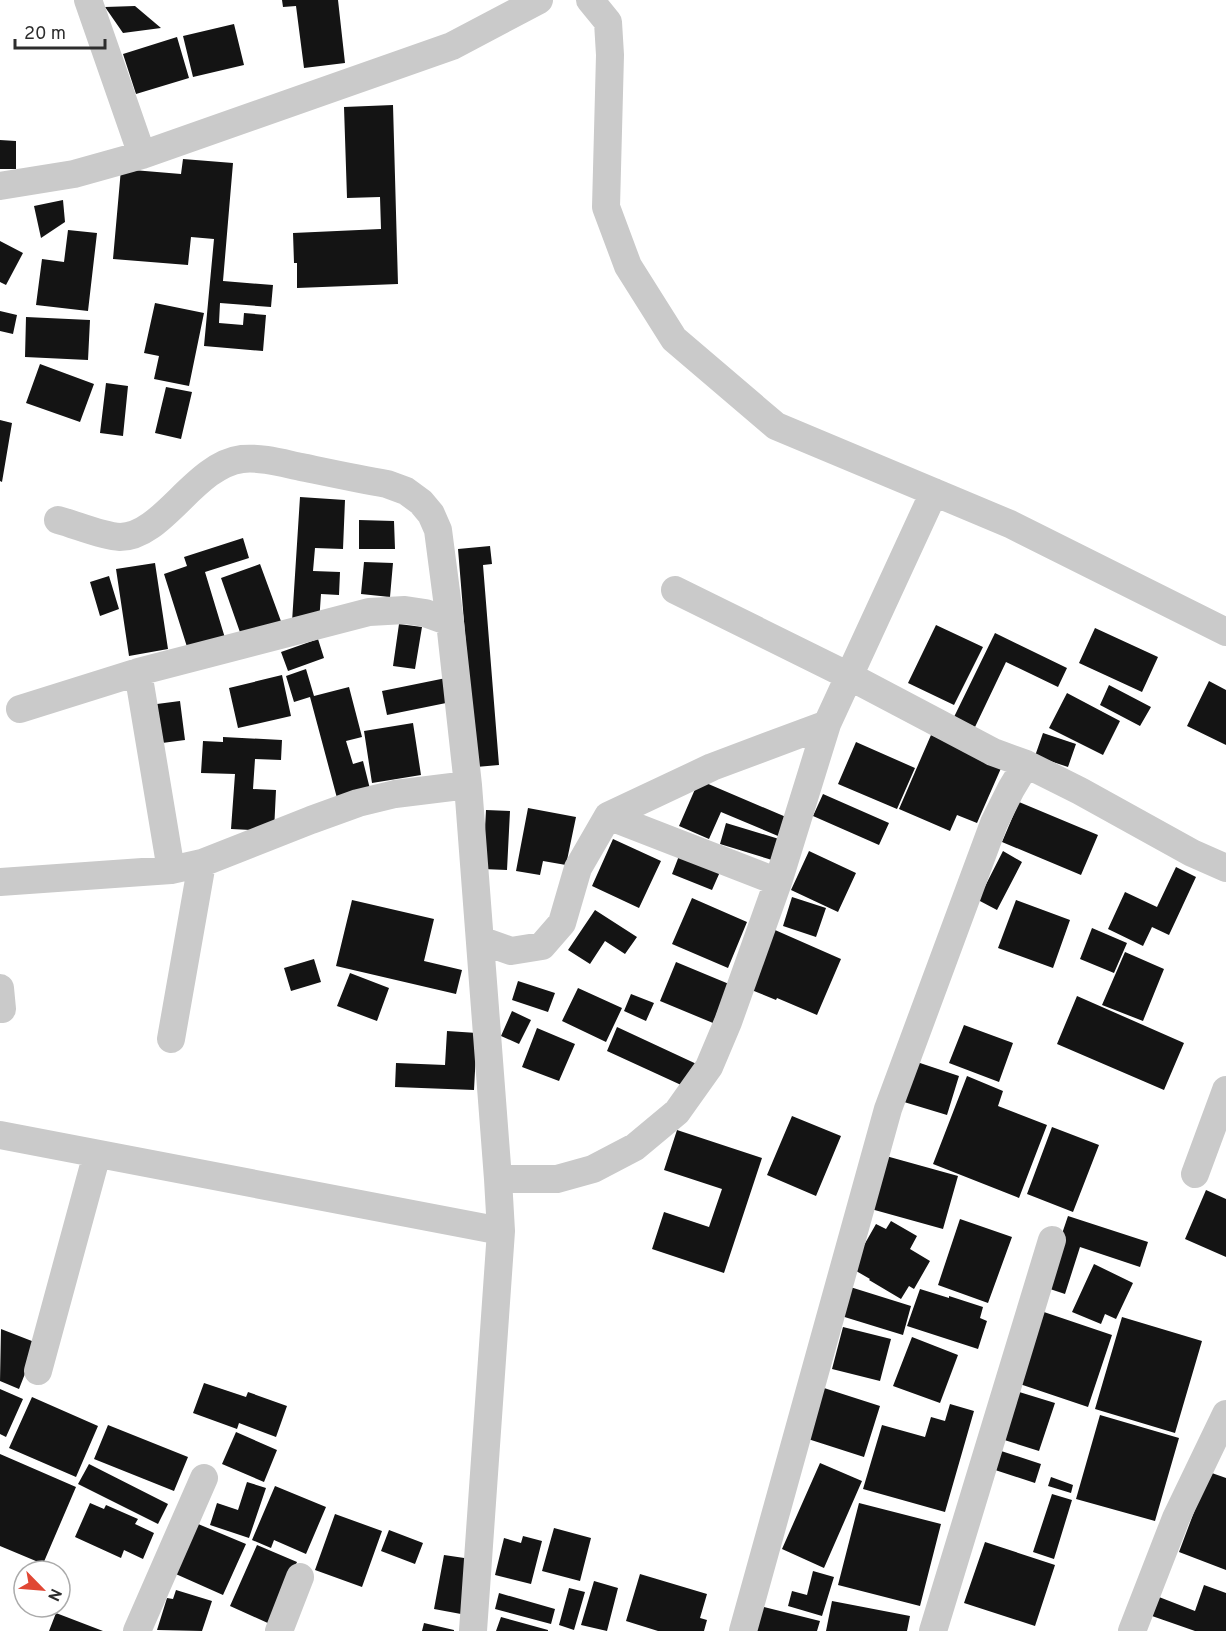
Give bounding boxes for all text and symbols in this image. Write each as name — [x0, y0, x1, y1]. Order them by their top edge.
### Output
scale bar — [15, 12, 105, 50]
text: 20 m — [24, 23, 66, 46]
north arrow — [12, 1559, 72, 1619]
text: N — [42, 1585, 65, 1604]

